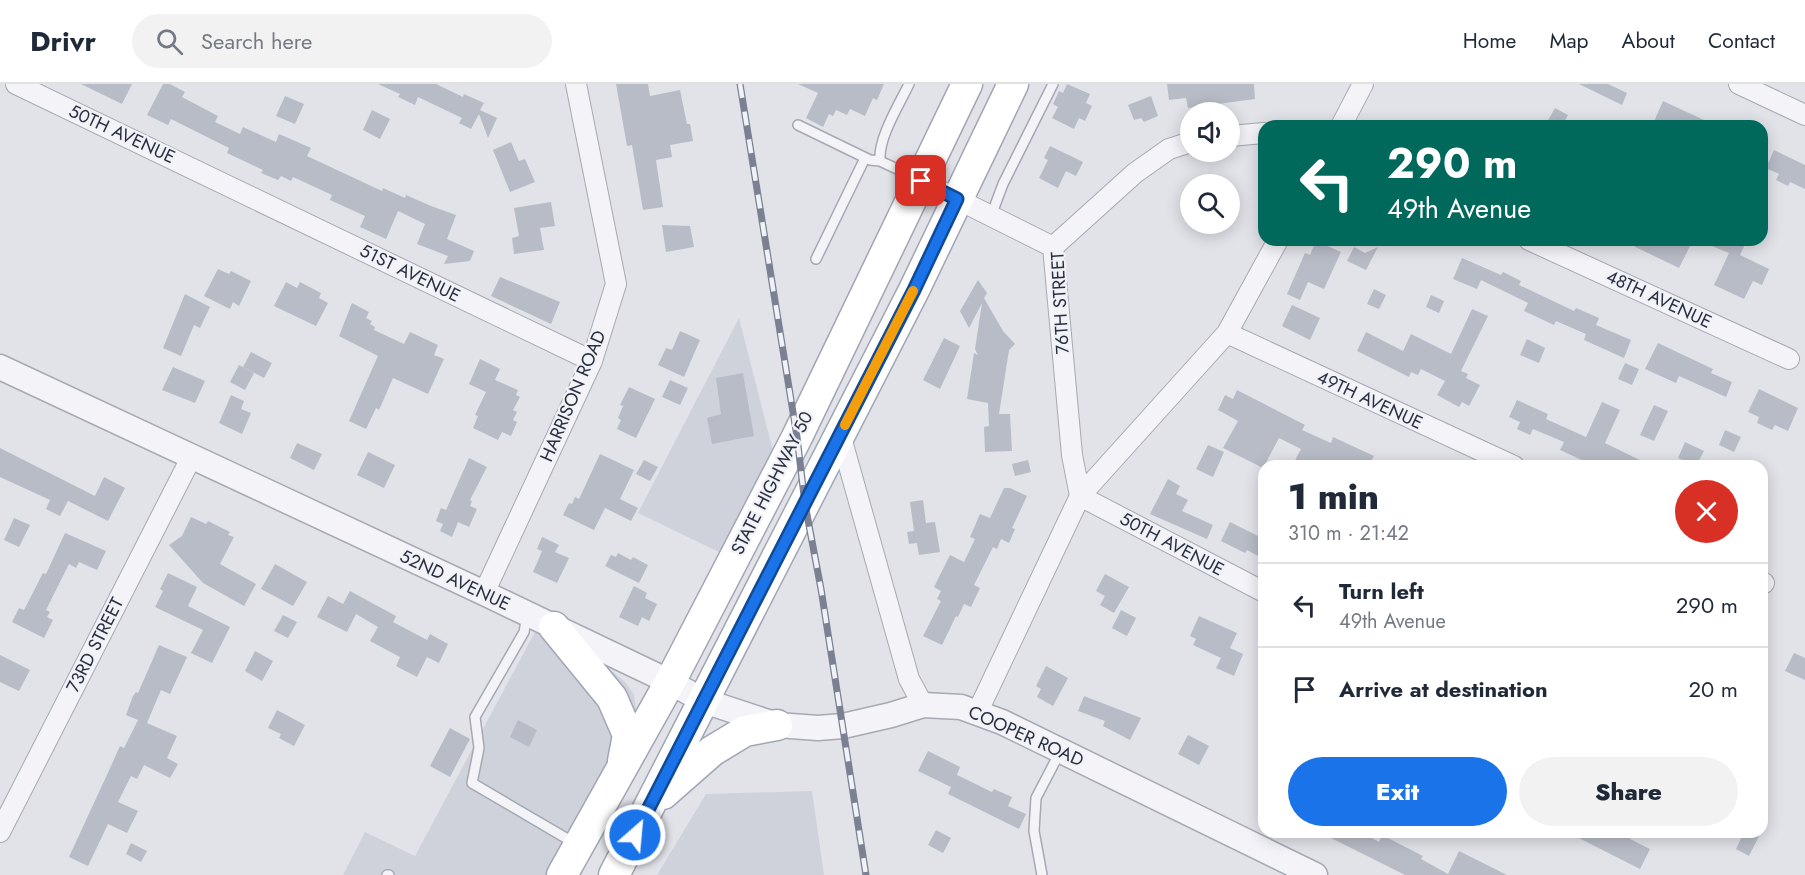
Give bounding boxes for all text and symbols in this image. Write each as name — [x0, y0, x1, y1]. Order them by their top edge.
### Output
search box — [132, 14, 552, 68]
text: Drivr — [30, 21, 96, 62]
icon: search — [153, 25, 186, 58]
text: Search here — [201, 25, 312, 57]
text: Home — [1463, 26, 1516, 56]
text: Map — [1549, 26, 1589, 56]
text: About — [1622, 26, 1675, 56]
text: Contact — [1708, 26, 1775, 56]
street label: 50TH AVENUE — [65, 98, 179, 170]
map controls — [1180, 102, 1240, 234]
button: sound — [1180, 102, 1240, 162]
text: 290 m — [1387, 133, 1518, 194]
icon: left — [1288, 144, 1366, 222]
pin — [895, 155, 946, 206]
icon: arrive — [904, 164, 937, 197]
button: search — [1180, 174, 1240, 234]
text: 49th Avenue — [1387, 189, 1531, 228]
street label: 51ST AVENUE — [355, 237, 465, 309]
street label: 76TH STREET — [1044, 250, 1076, 355]
street label: 48TH AVENUE — [1602, 263, 1716, 335]
street label: HARRISON ROAD — [534, 326, 612, 466]
street label: 49TH AVENUE — [1313, 364, 1427, 436]
street label: STATE HIGHWAY 50 — [725, 407, 820, 559]
text: 1 min — [1288, 470, 1379, 522]
button: close — [1675, 480, 1738, 543]
street label: 50TH AVENUE — [1115, 506, 1229, 582]
text: 310 m · 21:42 — [1288, 519, 1409, 548]
street label: 52ND AVENUE — [396, 543, 514, 617]
text: Turn left — [1339, 575, 1424, 607]
icon: left — [1288, 589, 1321, 622]
text: 290 m — [1676, 589, 1738, 621]
street label: 73RD STREET — [60, 592, 130, 697]
text: 49th Avenue — [1339, 607, 1446, 636]
icon: arrive — [1288, 673, 1321, 706]
text: Arrive at destination — [1339, 673, 1548, 705]
text: 20 m — [1689, 673, 1738, 705]
street label: COOPER ROAD — [964, 699, 1088, 773]
button: Exit — [1288, 757, 1507, 826]
button: Share — [1519, 757, 1738, 826]
position arrow — [603, 803, 667, 867]

